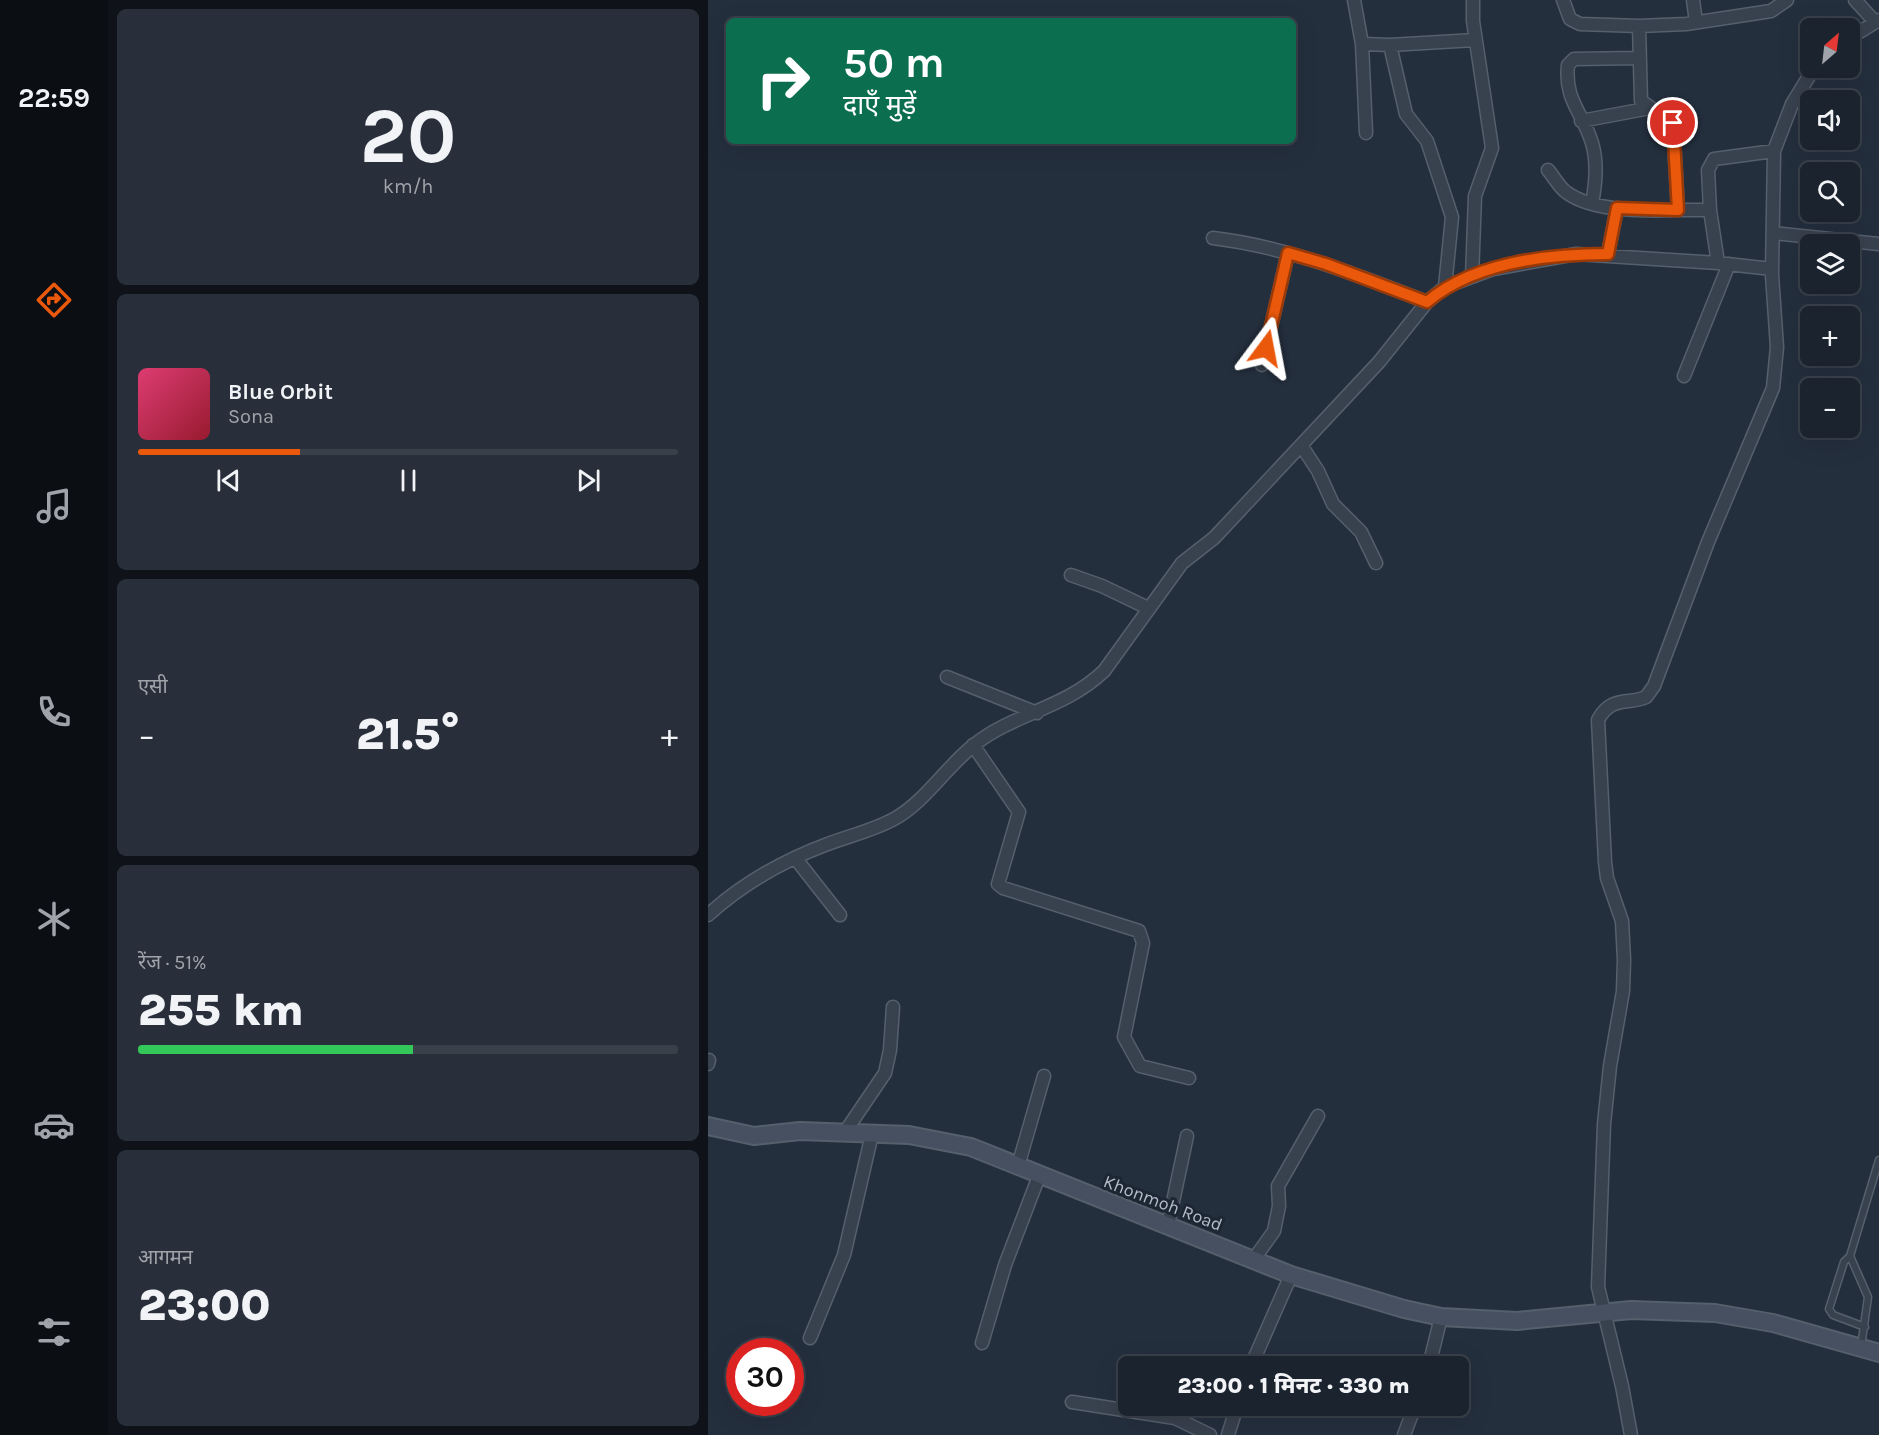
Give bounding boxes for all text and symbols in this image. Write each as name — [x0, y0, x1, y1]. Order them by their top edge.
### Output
north arrow — [1800, 18, 1860, 78]
map controls — [1800, 18, 1860, 438]
text: 50 m — [843, 38, 945, 88]
icon: right — [744, 42, 822, 120]
text: 22:59 — [18, 82, 90, 114]
text: दाएँ मुड़ें — [843, 89, 916, 121]
text: 20 — [360, 90, 456, 182]
button: sound — [1800, 90, 1860, 150]
pin — [1647, 97, 1698, 148]
icon: arrive — [1656, 106, 1689, 139]
button: search — [1800, 162, 1860, 222]
text: km/h — [383, 175, 433, 198]
button: layers — [1800, 234, 1860, 294]
icon: directions — [33, 279, 75, 321]
button: + — [1800, 306, 1860, 366]
position arrow — [1234, 316, 1298, 380]
button: − — [1800, 378, 1860, 438]
text: Blue Orbit — [228, 379, 333, 405]
text: Sona — [228, 405, 274, 428]
icon: previous — [212, 464, 245, 497]
icon: pause — [392, 464, 425, 497]
icon: next — [572, 464, 605, 497]
icon: music — [33, 485, 75, 527]
text: एसी — [138, 675, 168, 698]
icon: phone — [33, 691, 75, 733]
text: 21.5° — [356, 708, 460, 760]
text: − — [138, 716, 155, 754]
text: + — [661, 716, 678, 754]
icon: climate — [33, 898, 75, 940]
text: रेंज · 51% — [138, 951, 207, 974]
text: 255 km — [138, 984, 304, 1036]
icon: car — [33, 1104, 75, 1146]
street label: Khonmoh Road — [1100, 1170, 1226, 1236]
text: आगमन — [138, 1246, 193, 1269]
text: 23:00 — [138, 1279, 271, 1331]
icon: filters — [33, 1311, 75, 1353]
speed limit sign: 30 — [726, 1338, 804, 1416]
text: 23:00 · 1 मिनट · 330 m — [1177, 1373, 1410, 1399]

